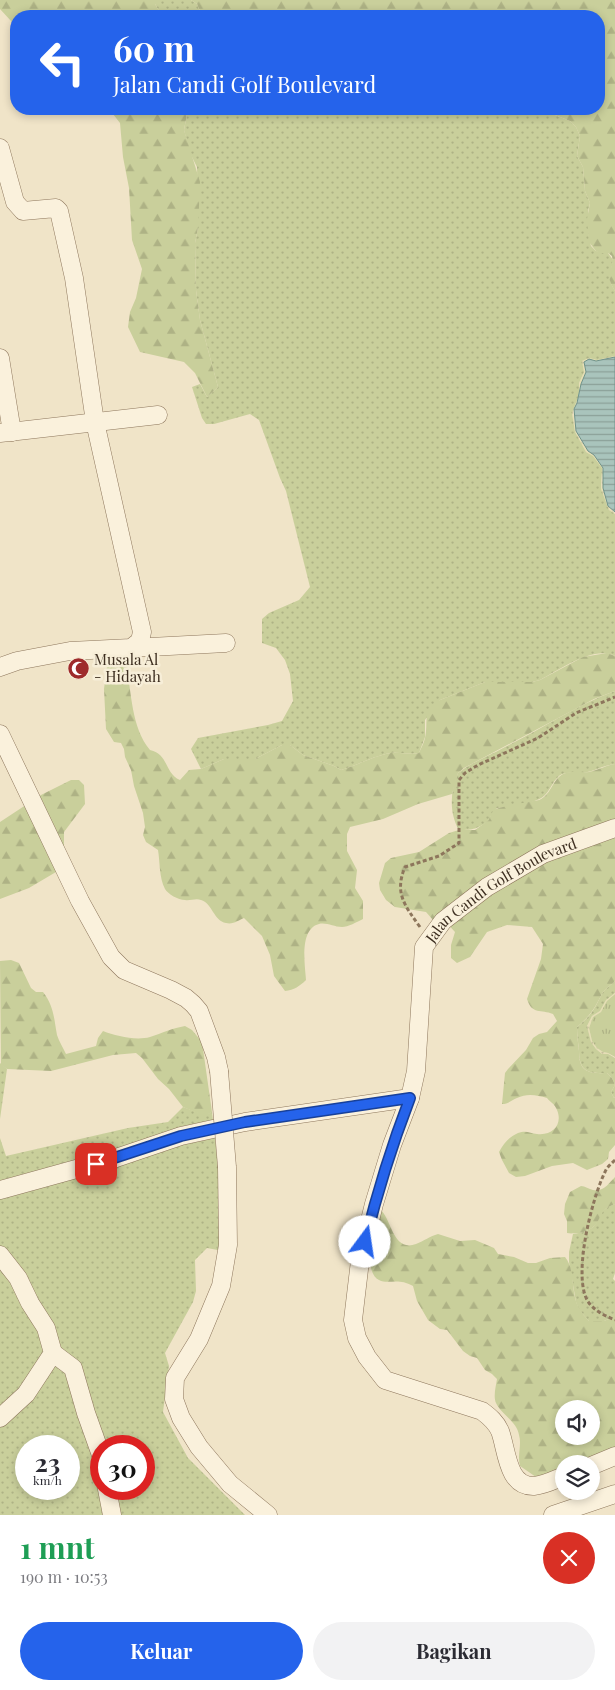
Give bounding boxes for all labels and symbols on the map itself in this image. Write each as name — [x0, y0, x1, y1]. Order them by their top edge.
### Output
place label: Musala Al - Hidayah — [94, 649, 161, 686]
mosque icon: Musala Al - Hidayah — [66, 656, 90, 680]
street label: Jalan Candi Golf Boulevard — [420, 833, 579, 947]
pin — [75, 1143, 117, 1185]
position arrow — [338, 1215, 390, 1267]
speed limit sign: 30 — [90, 1435, 155, 1500]

